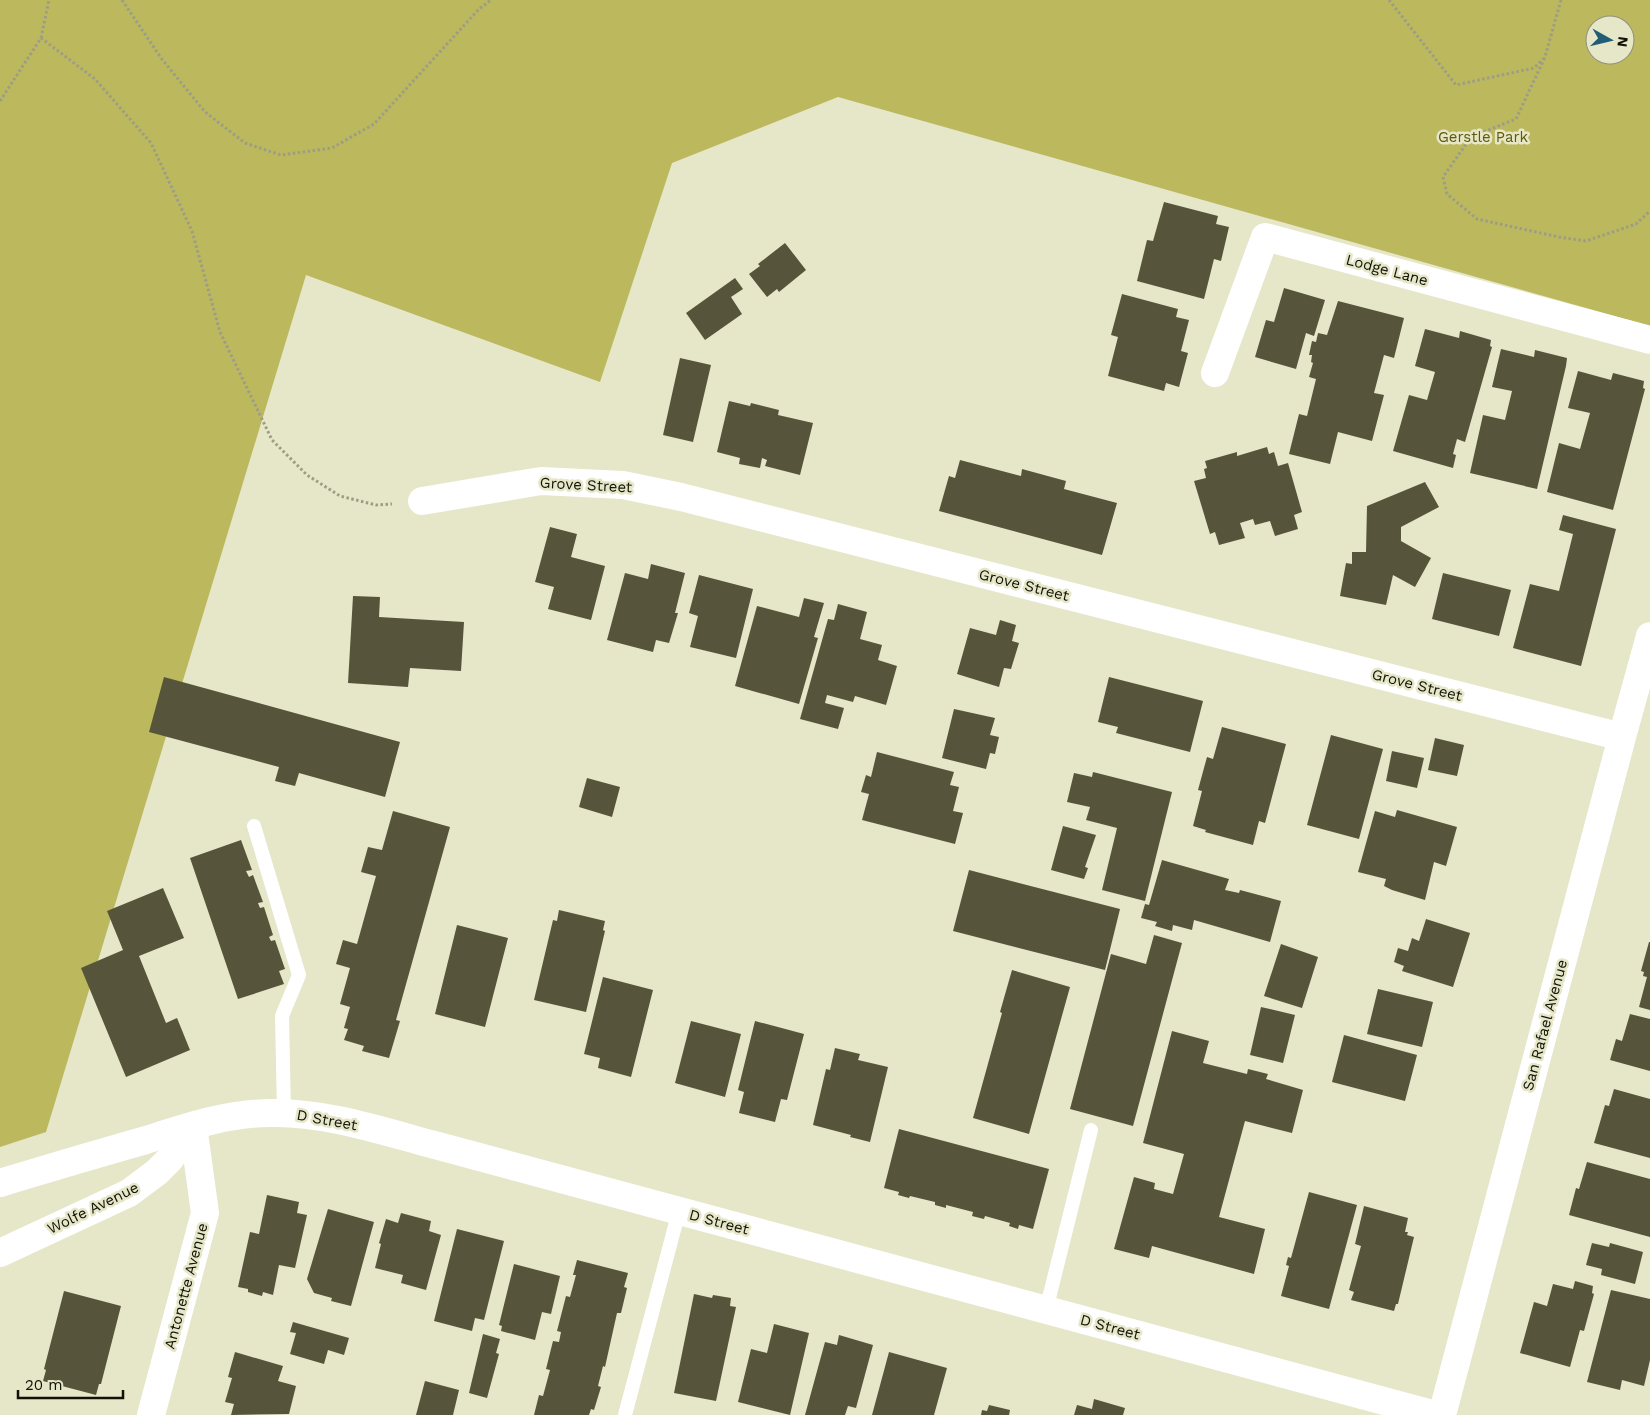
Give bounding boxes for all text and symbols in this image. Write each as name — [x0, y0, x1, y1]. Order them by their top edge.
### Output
north arrow — [1585, 15, 1635, 65]
text: N — [1614, 36, 1632, 48]
park label: Gerstle Park — [1438, 128, 1529, 146]
street label: Lodge Lane — [1344, 250, 1430, 290]
street label: Grove Street — [539, 474, 633, 496]
street label: Grove Street — [977, 565, 1072, 605]
street label: Grove Street — [1370, 665, 1465, 705]
street label: San Rafael Avenue — [1519, 957, 1571, 1093]
street label: D Street — [295, 1106, 359, 1134]
street label: Wolfe Avenue — [44, 1178, 142, 1238]
street label: D Street — [687, 1205, 752, 1239]
street label: Antonette Avenue — [160, 1221, 212, 1351]
street label: D Street — [1078, 1310, 1143, 1344]
scale bar — [18, 1368, 122, 1400]
text: 20 m — [25, 1376, 63, 1394]

